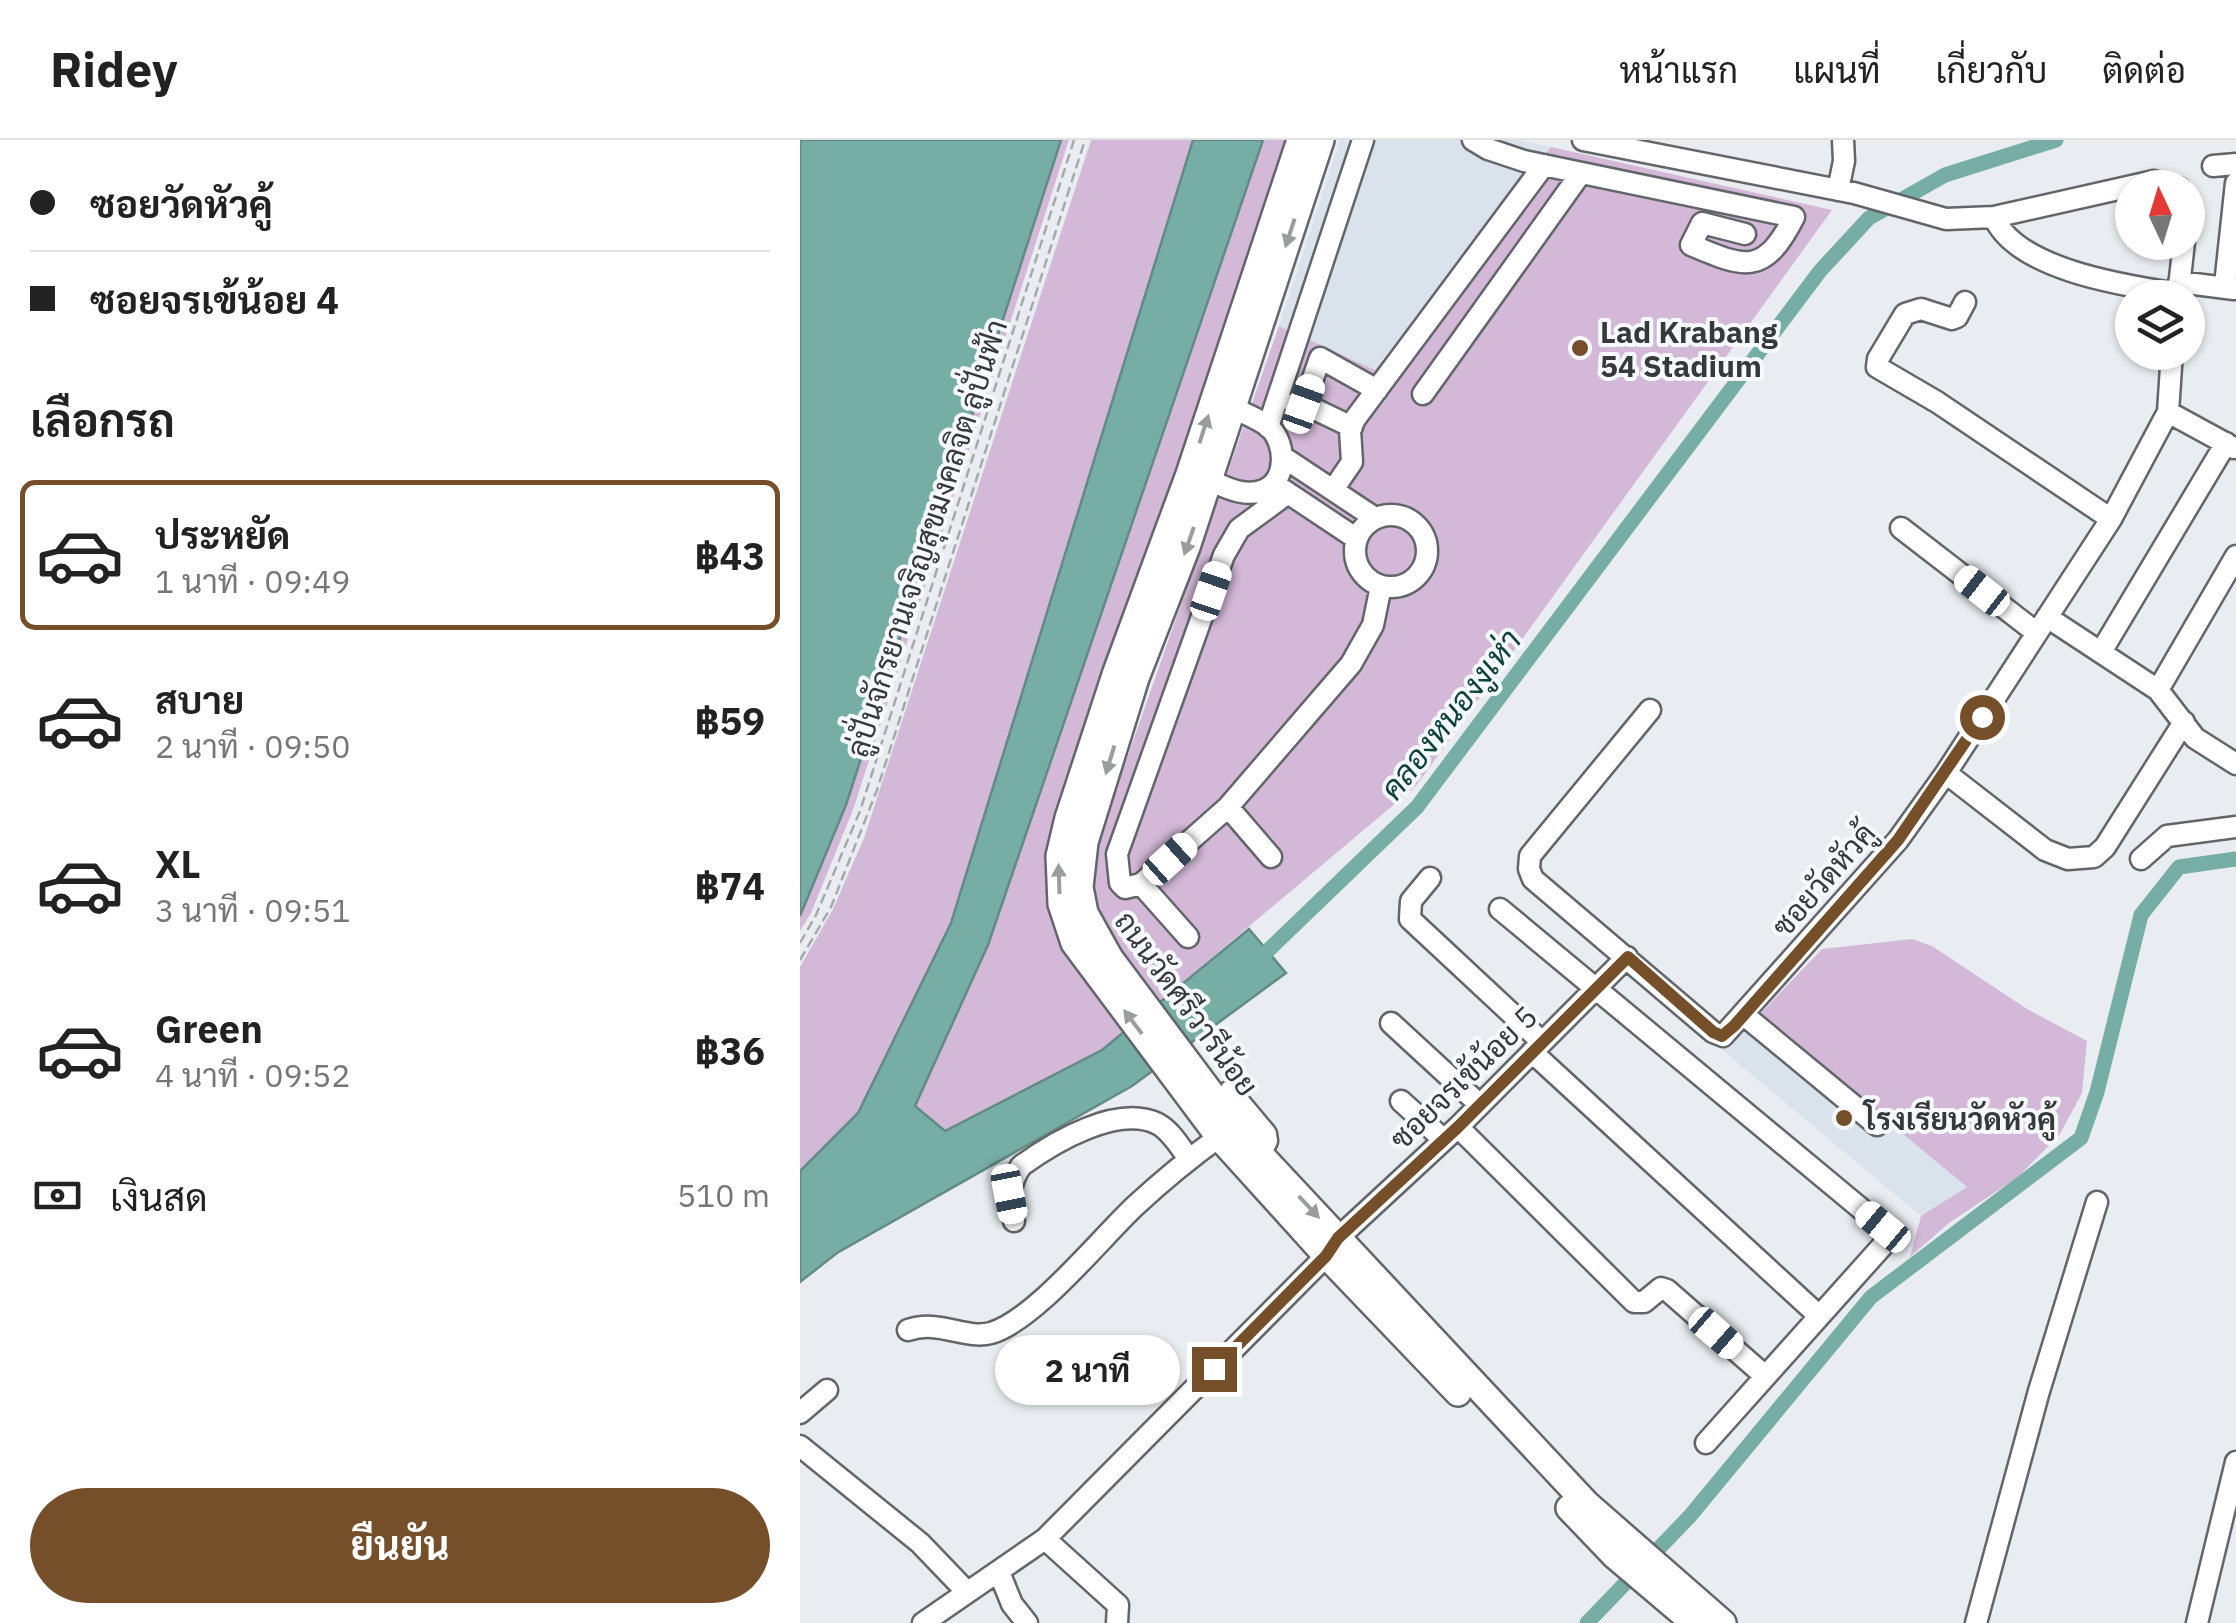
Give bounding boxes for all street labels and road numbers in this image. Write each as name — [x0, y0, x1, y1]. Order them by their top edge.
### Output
street label: ลู่ปั่นจักรยานเจริญสุขมงคลจิต ลู่ปั่นฟ้า — [833, 313, 1018, 763]
street label: ซอยวัดหัวคู้ — [1763, 813, 1885, 946]
street label: ถนนวัดศรีวารีน้อย — [1107, 903, 1267, 1103]
street label: ซอยจรเข้น้อย 5 — [1381, 997, 1545, 1157]

